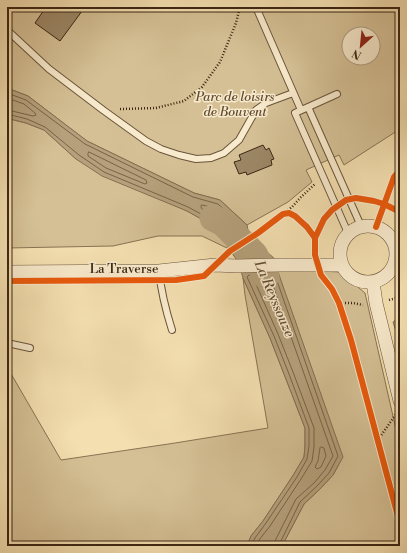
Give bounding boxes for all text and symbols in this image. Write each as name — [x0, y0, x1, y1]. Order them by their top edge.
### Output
north arrow — [341, 26, 381, 66]
text: N — [350, 46, 364, 62]
park label: Parc de loisirs de Bouvent — [195, 89, 275, 120]
water label: La Reyssouze — [249, 257, 298, 340]
street label: La Traverse — [89, 261, 159, 277]

